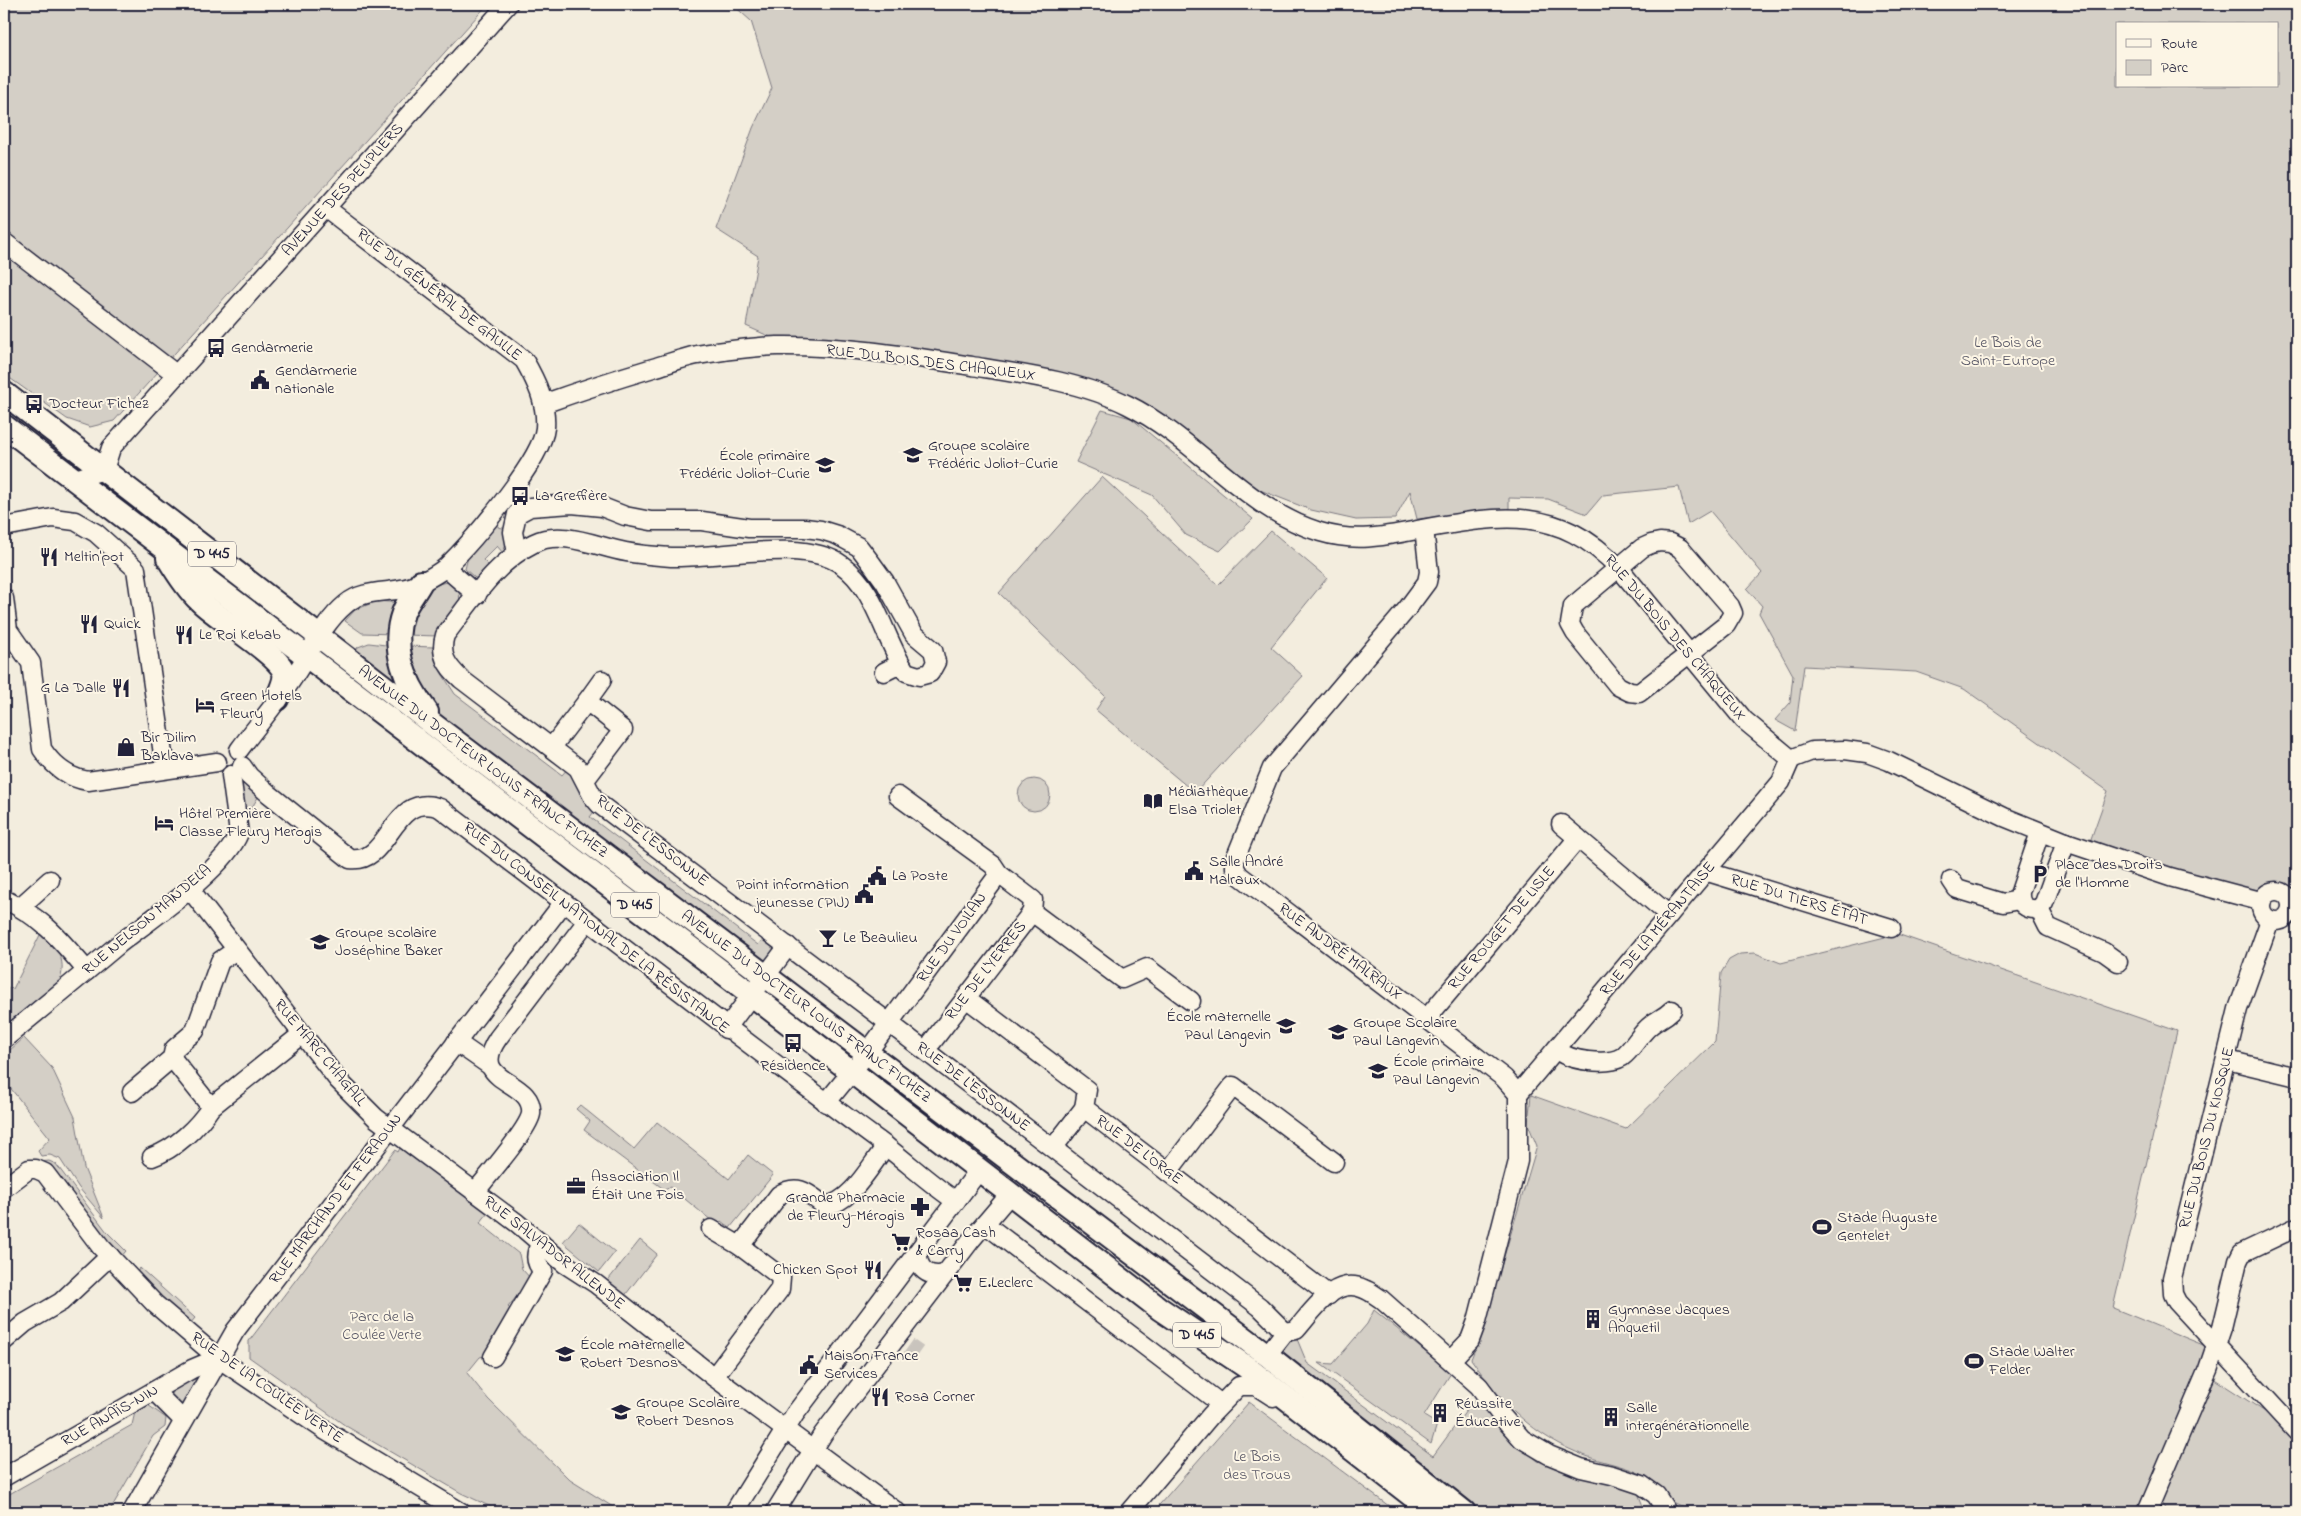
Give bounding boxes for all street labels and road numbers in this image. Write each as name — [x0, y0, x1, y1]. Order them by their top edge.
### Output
street label: AVENUE DES PEUPLIERS — [276, 118, 410, 262]
street label: RUE DU GÉNÉRAL DE GAULLE — [351, 223, 527, 367]
street label: RUE DU BOIS DES CHAQUEUX — [825, 338, 1037, 388]
road number: D 445 — [188, 542, 236, 566]
street label: RUE DU BOIS DES CHAQUEUX — [1598, 550, 1752, 726]
street label: AVENUE DU DOCTEUR LOUIS FRANC FICHEZ — [353, 660, 613, 864]
street label: RUE DE L'ESSONNE — [590, 789, 714, 893]
street label: RUE DU CONSEIL NATIONAL DE LA RÉSISTANCE — [457, 816, 735, 1040]
street label: RUE DE LA MÉRANTAISE — [1594, 856, 1722, 1002]
street label: RUE NELSON MANDELA — [77, 859, 217, 981]
street label: RUE ROUGET DE LISLE — [1443, 860, 1561, 996]
street label: RUE DU TIERS ÉTAT — [1728, 868, 1870, 932]
street label: RUE DU VOILAN — [911, 888, 993, 988]
road number: D 445 — [611, 892, 659, 918]
street label: RUE ANDRÉ MALRAUX — [1273, 897, 1407, 1007]
street label: AVENUE DU DOCTEUR LOUIS FRANC FICHEZ — [676, 905, 936, 1109]
street label: RUE DE L'YERRES — [939, 916, 1033, 1026]
street label: RUE MARC CHAGALL — [268, 994, 372, 1112]
street label: RUE DE L'ESSONNE — [911, 1036, 1035, 1138]
street label: RUE DU BOIS DU KIOSQUE — [2173, 1045, 2241, 1231]
street label: RUE MARCHAND ET FERAOUN — [264, 1108, 408, 1290]
street label: RUE DE L'ORGE — [1090, 1109, 1188, 1191]
street label: RUE SALVADOR ALLENDE — [478, 1190, 630, 1316]
road number: D 445 — [1173, 1322, 1221, 1348]
street label: RUE DE LA COULÉE VERTE — [186, 1326, 348, 1450]
street label: RUE ANAÏS-NIN — [57, 1378, 163, 1454]

